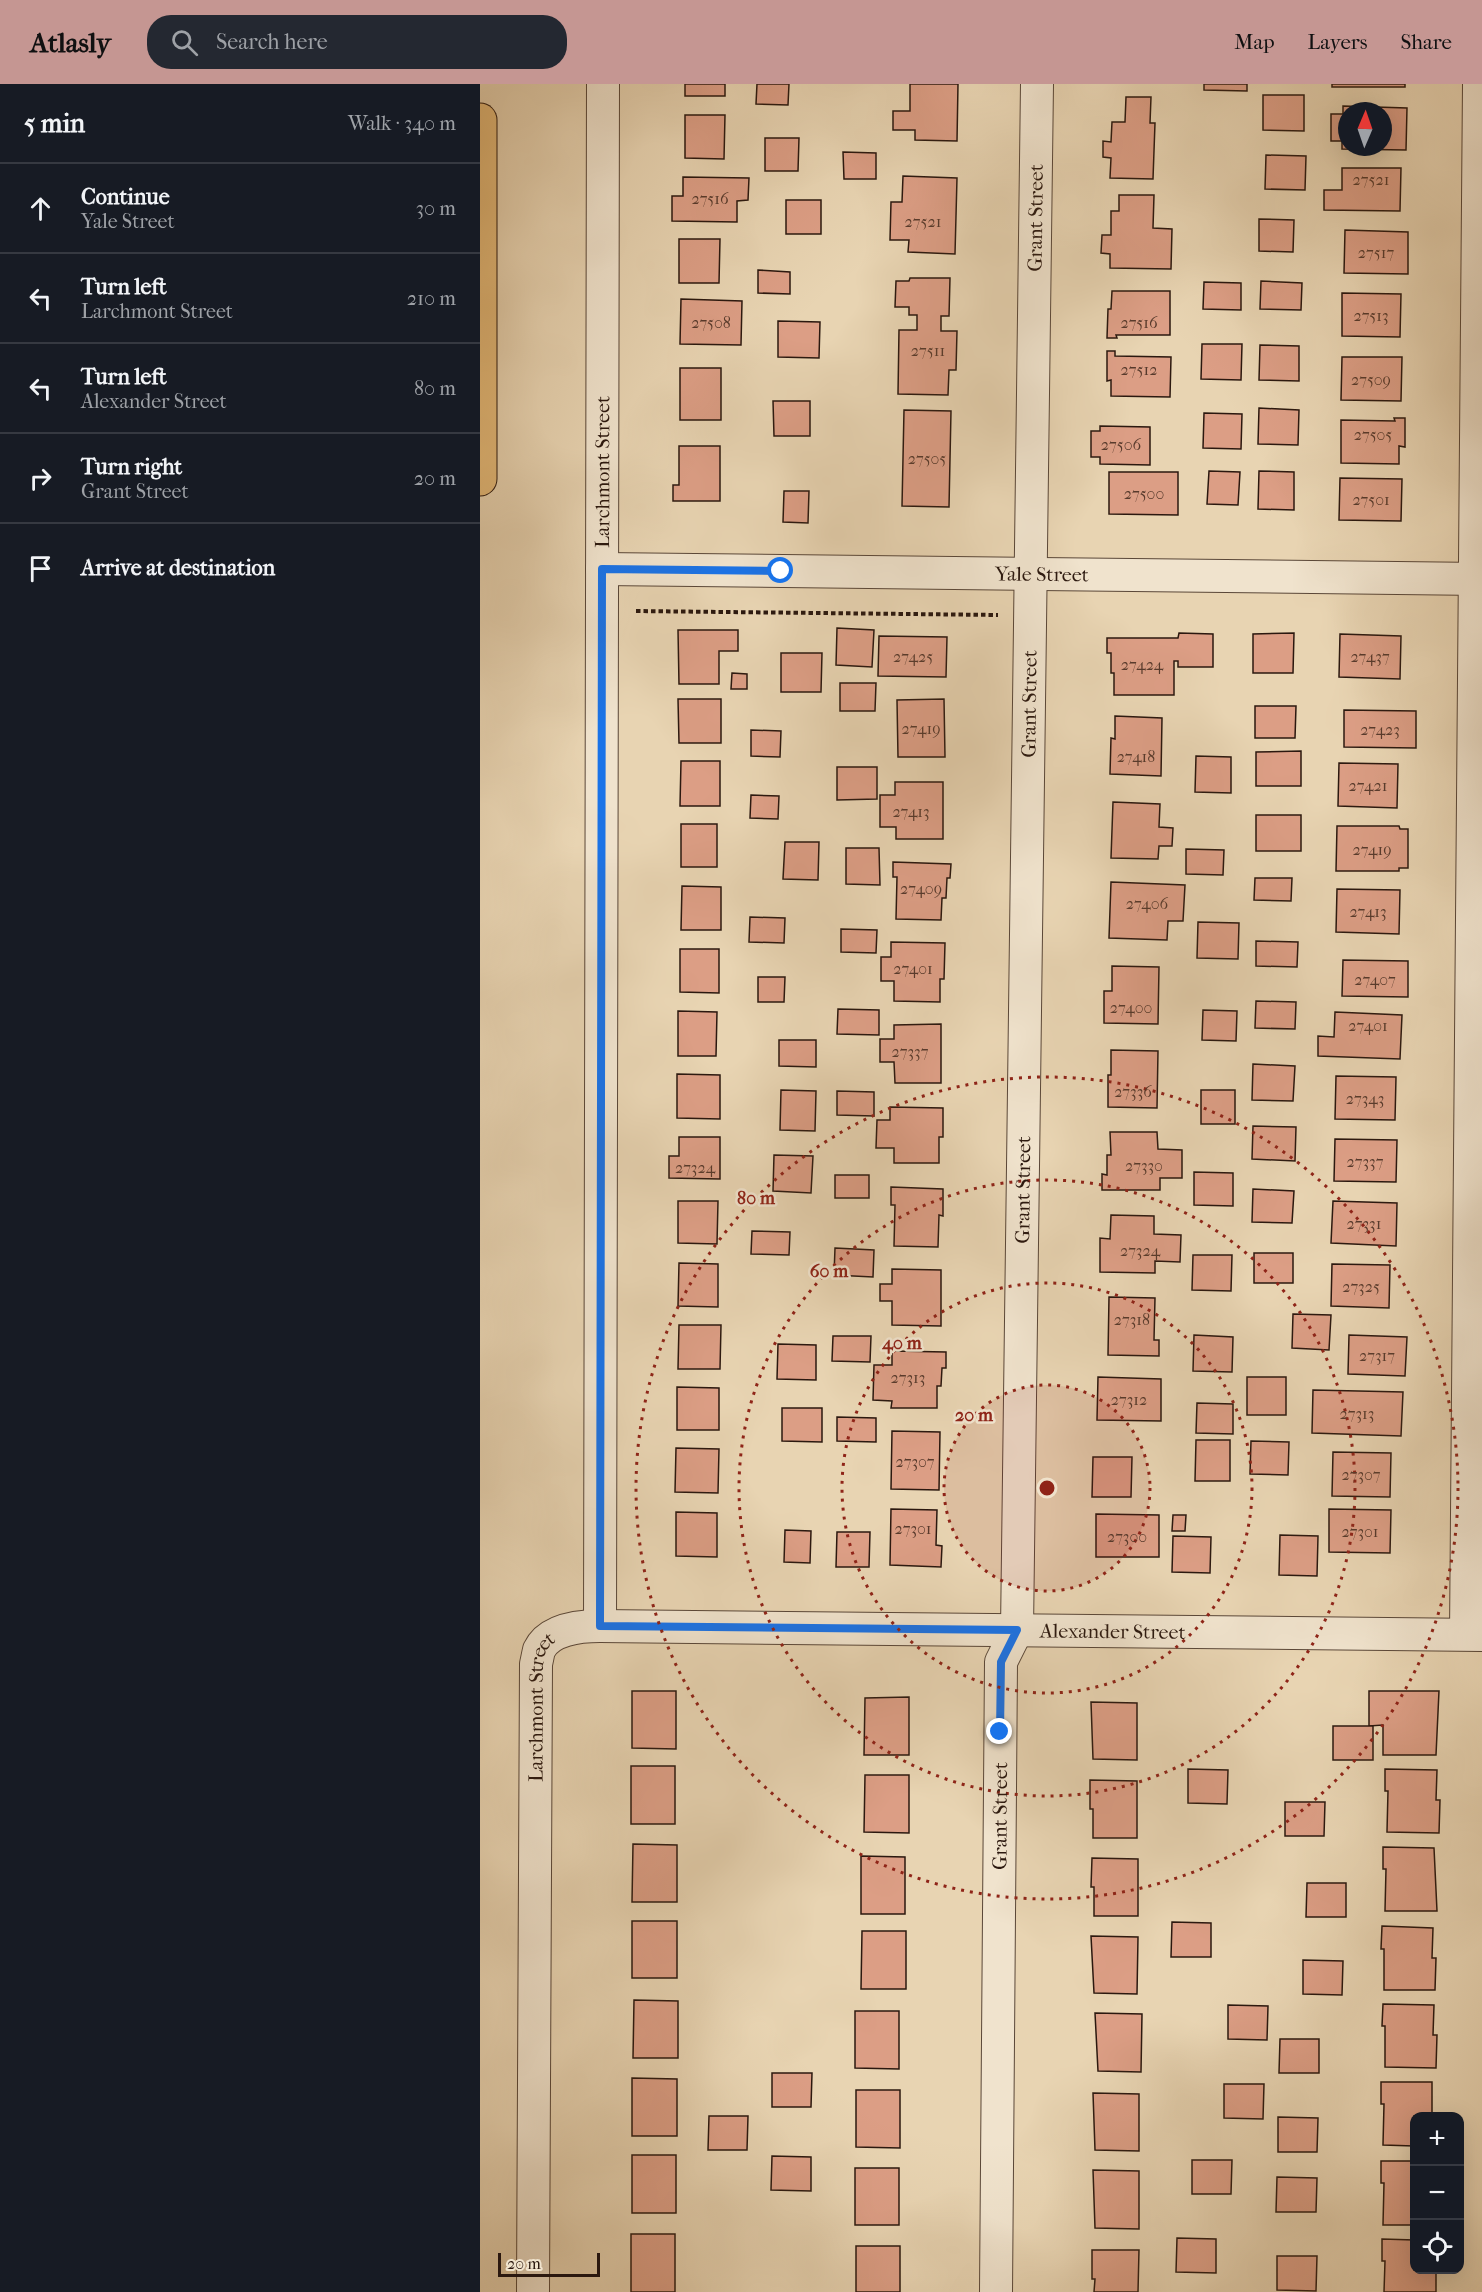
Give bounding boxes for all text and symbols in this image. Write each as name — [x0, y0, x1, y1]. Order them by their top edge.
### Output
search box — [147, 15, 567, 69]
text: Atlasly — [30, 26, 111, 59]
icon: search — [168, 26, 201, 59]
text: Search here — [216, 29, 328, 55]
text: Map — [1234, 30, 1275, 54]
text: Layers — [1308, 30, 1367, 54]
text: Share — [1400, 30, 1452, 54]
north arrow — [1338, 102, 1392, 156]
text: 5 min — [24, 108, 85, 139]
text: Walk · 340 m — [348, 112, 456, 135]
street label: Grant Street — [1023, 164, 1047, 272]
house number: 27521 — [1353, 170, 1389, 189]
text: Continue — [81, 184, 170, 210]
house number: 27516 — [691, 189, 729, 208]
icon: ahead — [24, 192, 57, 225]
text: 30 m — [416, 197, 456, 220]
text: Yale Street — [81, 210, 175, 233]
house number: 27521 — [905, 212, 941, 231]
house number: 27517 — [1358, 243, 1394, 262]
text: Turn left — [81, 274, 167, 300]
icon: left — [24, 282, 57, 315]
text: 210 m — [407, 287, 456, 310]
text: Larchmont Street — [81, 300, 233, 323]
house number: 27513 — [1353, 306, 1389, 325]
house number: 27508 — [691, 313, 731, 332]
house number: 27516 — [1120, 313, 1158, 332]
house number: 27511 — [911, 341, 945, 360]
house number: 27512 — [1121, 360, 1157, 379]
text: Turn left — [81, 364, 167, 390]
house number: 27509 — [1351, 370, 1391, 389]
icon: left — [24, 372, 57, 405]
text: 80 m — [414, 377, 456, 400]
text: Alexander Street — [81, 390, 227, 413]
street label: Larchmont Street — [591, 396, 614, 548]
house number: 27505 — [1354, 425, 1392, 444]
house number: 27506 — [1101, 435, 1141, 454]
house number: 27505 — [908, 449, 946, 468]
text: Turn right — [81, 454, 182, 480]
icon: right — [24, 462, 57, 495]
text: 20 m — [414, 467, 456, 490]
text: Grant Street — [81, 480, 189, 503]
house number: 27500 — [1124, 484, 1164, 503]
house number: 27501 — [1352, 490, 1390, 509]
icon: arrive — [24, 552, 57, 585]
text: Arrive at destination — [81, 555, 275, 581]
route start — [767, 557, 793, 583]
street label: Yale Street — [994, 562, 1089, 586]
house number: 27425 — [893, 647, 933, 666]
house number: 27437 — [1350, 647, 1390, 666]
street label: Grant Street — [1017, 650, 1041, 758]
house number: 27424 — [1121, 655, 1164, 674]
house number: 27419 — [901, 719, 941, 738]
house number: 27423 — [1360, 720, 1400, 739]
house number: 27418 — [1117, 747, 1155, 766]
house number: 27421 — [1349, 776, 1387, 795]
house number: 27413 — [892, 802, 930, 821]
house number: 27419 — [1352, 840, 1392, 859]
house number: 27409 — [900, 879, 942, 898]
house number: 27406 — [1126, 894, 1169, 913]
house number: 27413 — [1349, 902, 1387, 921]
house number: 27401 — [893, 959, 933, 978]
house number: 27407 — [1354, 970, 1396, 989]
house number: 27400 — [1110, 998, 1152, 1017]
house number: 27401 — [1348, 1016, 1388, 1035]
house number: 27337 — [892, 1042, 929, 1061]
house number: 27336 — [1114, 1082, 1152, 1101]
house number: 27343 — [1346, 1089, 1384, 1108]
street label: Grant Street — [1010, 1136, 1035, 1244]
house number: 27337 — [1347, 1152, 1384, 1171]
house number: 27330 — [1125, 1156, 1163, 1175]
house number: 27324 — [675, 1158, 716, 1177]
text: 80 m — [737, 1188, 776, 1209]
house number: 27331 — [1347, 1214, 1381, 1233]
house number: 27324 — [1120, 1241, 1161, 1260]
text: 60 m — [810, 1261, 849, 1282]
house number: 27325 — [1342, 1277, 1380, 1296]
house number: 27318 — [1114, 1310, 1150, 1329]
text: 40 m — [881, 1333, 923, 1354]
house number: 27317 — [1359, 1346, 1395, 1365]
house number: 27313 — [891, 1368, 925, 1387]
house number: 27312 — [1111, 1390, 1147, 1409]
house number: 27313 — [1340, 1404, 1374, 1423]
text: 20 m — [955, 1405, 994, 1426]
house number: 27307 — [895, 1452, 935, 1471]
house number: 27307 — [1341, 1465, 1381, 1484]
centre of rings — [1037, 1478, 1057, 1498]
house number: 27301 — [895, 1519, 931, 1538]
house number: 27301 — [1342, 1522, 1378, 1541]
house number: 27300 — [1107, 1527, 1147, 1546]
street label: Alexander Street — [1039, 1619, 1186, 1643]
street label: Larchmont Street — [524, 1626, 559, 1782]
route end — [986, 1718, 1012, 1744]
street label: Grant Street — [988, 1762, 1012, 1870]
map controls — [1410, 2112, 1464, 2274]
button: + — [1410, 2112, 1464, 2166]
button: − — [1410, 2166, 1464, 2220]
button: locate — [1410, 2220, 1464, 2274]
scale bar — [498, 2250, 600, 2278]
text: 20 m — [507, 2254, 541, 2273]

